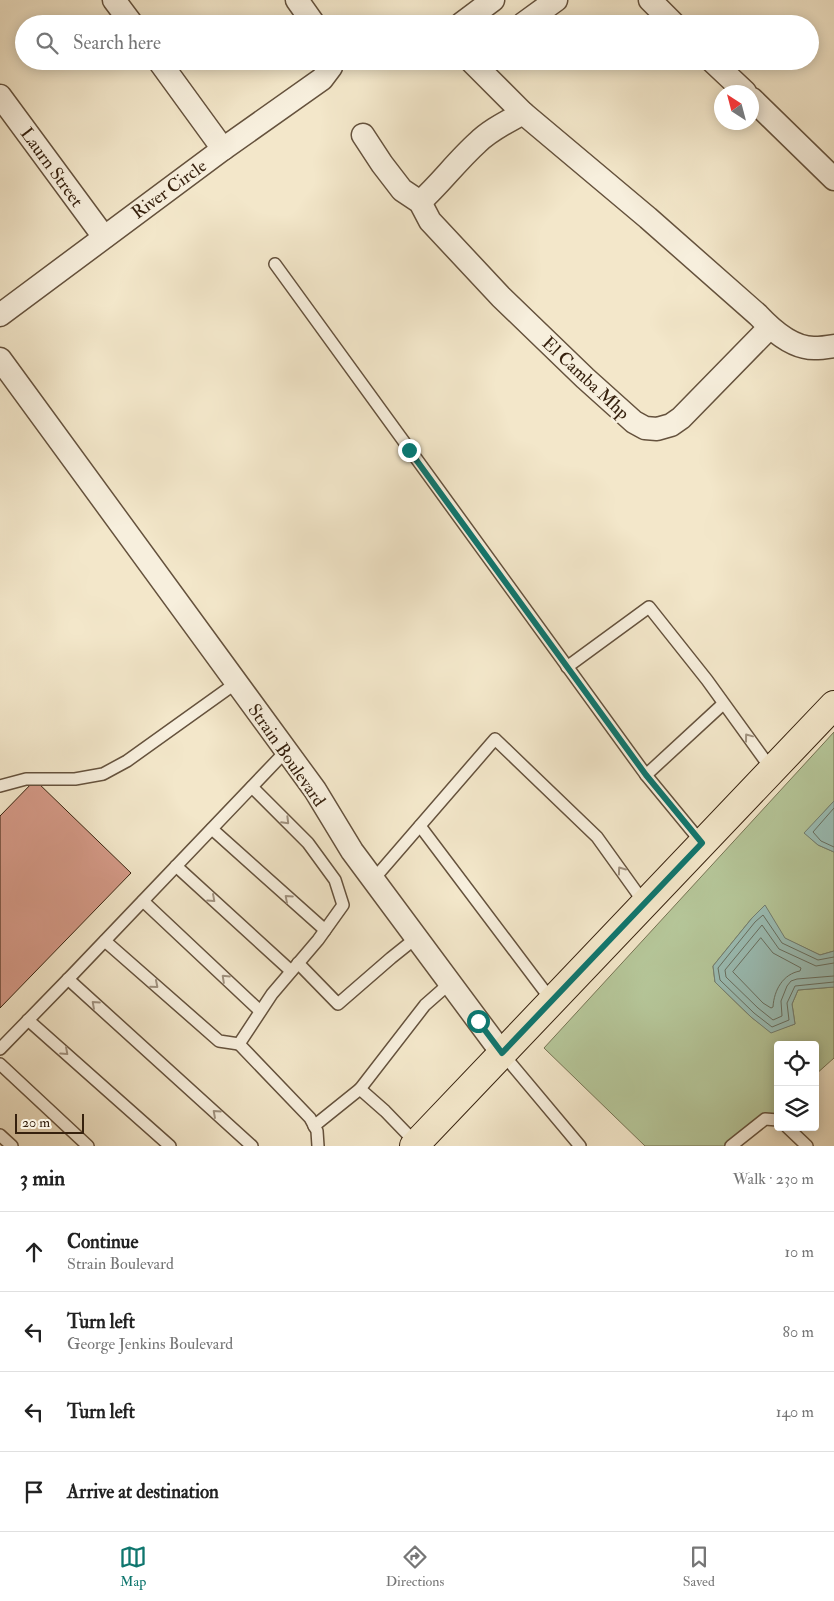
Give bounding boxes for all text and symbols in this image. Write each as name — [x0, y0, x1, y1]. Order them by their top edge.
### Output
search box — [15, 15, 819, 70]
icon: search — [33, 29, 61, 57]
text: Search here — [73, 31, 161, 55]
north arrow — [714, 85, 759, 130]
street label: Laurn Street — [15, 123, 88, 212]
street label: River Circle — [127, 154, 212, 224]
street label: El Camba Mhp — [537, 332, 634, 425]
route end — [398, 439, 421, 462]
street label: Strain Boulevard — [243, 699, 331, 811]
one-way arrow — [745, 734, 753, 743]
one-way arrow — [281, 815, 290, 824]
one-way arrow — [617, 867, 627, 876]
one-way arrow — [207, 893, 216, 902]
one-way arrow — [285, 894, 294, 903]
one-way arrow — [221, 975, 230, 984]
one-way arrow — [149, 979, 158, 988]
one-way arrow — [92, 1001, 101, 1010]
route start — [467, 1010, 490, 1033]
map controls — [774, 1041, 819, 1131]
button: locate — [774, 1041, 819, 1086]
one-way arrow — [59, 1047, 68, 1056]
button: layers — [774, 1086, 819, 1131]
one-way arrow — [212, 1110, 221, 1119]
scale bar — [15, 1111, 84, 1134]
text: 20 m — [22, 1114, 50, 1131]
text: 3 min — [20, 1165, 65, 1192]
text: Walk · 230 m — [733, 1169, 814, 1189]
text: Continue — [67, 1230, 138, 1254]
icon: ahead — [20, 1238, 48, 1266]
text: 10 m — [784, 1242, 814, 1262]
text: Strain Boulevard — [67, 1254, 174, 1274]
text: Turn left — [67, 1310, 135, 1334]
icon: left — [20, 1318, 48, 1346]
text: 80 m — [783, 1322, 814, 1342]
text: George Jenkins Boulevard — [67, 1334, 233, 1354]
icon: left — [20, 1398, 48, 1426]
text: Turn left — [67, 1400, 135, 1424]
text: 140 m — [776, 1402, 814, 1422]
icon: arrive — [20, 1478, 48, 1506]
text: Arrive at destination — [67, 1480, 219, 1504]
tab: Map — [119, 1543, 147, 1590]
tab: Directions — [386, 1543, 444, 1590]
tab: Saved — [683, 1543, 715, 1590]

